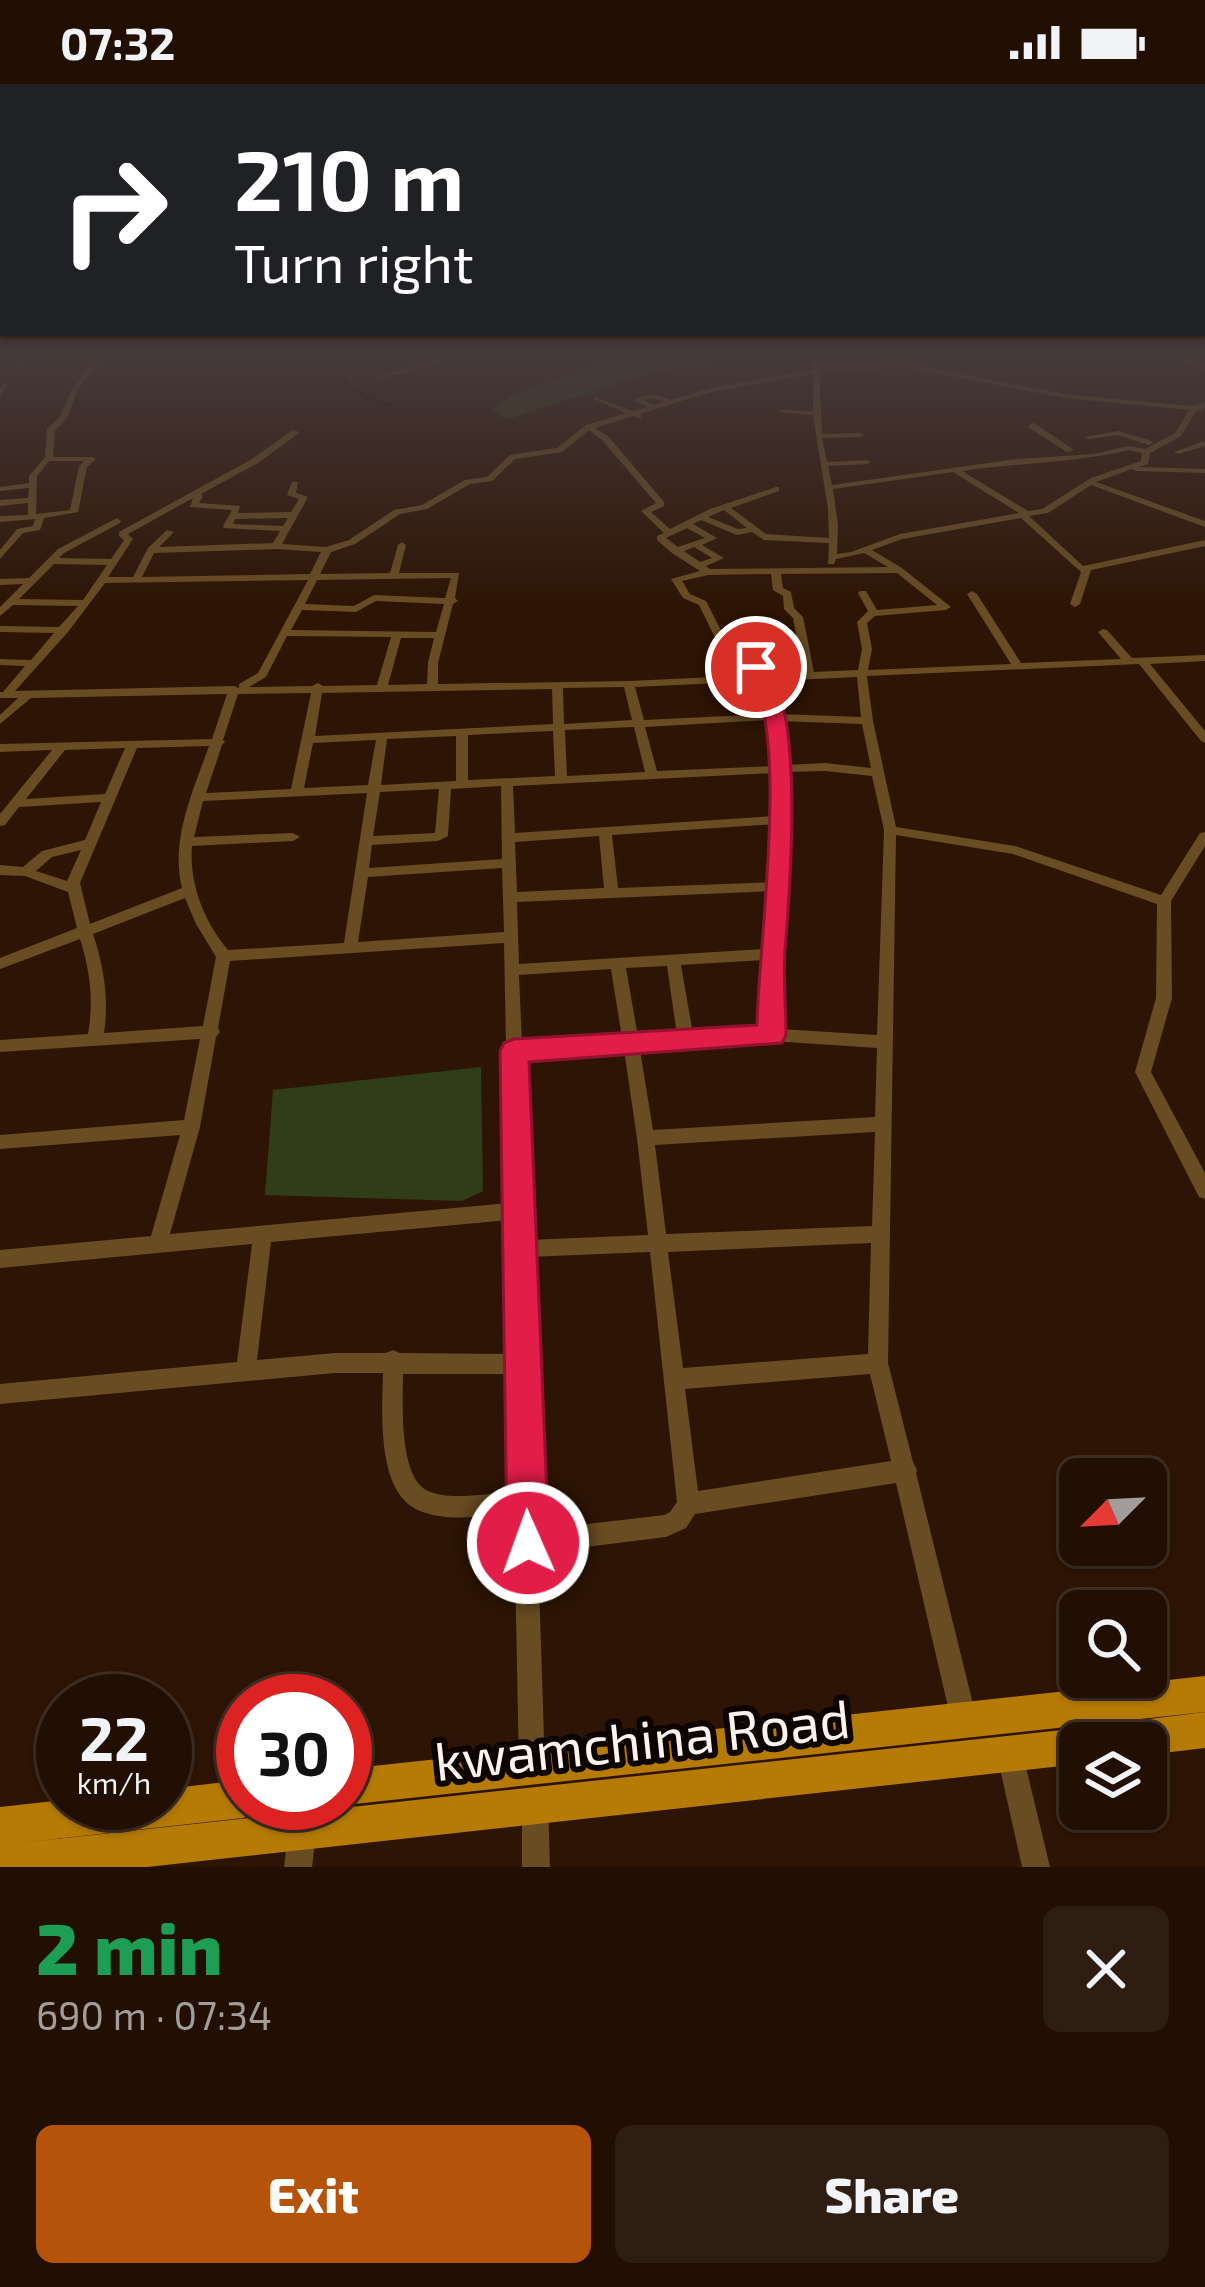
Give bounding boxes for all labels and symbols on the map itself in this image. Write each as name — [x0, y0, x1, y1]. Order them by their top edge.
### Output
pin — [705, 616, 807, 718]
north arrow — [1059, 1458, 1167, 1566]
position arrow — [465, 1480, 591, 1606]
speed limit sign: 30 — [216, 1674, 372, 1830]
street label: kwamchina Road — [431, 1684, 853, 1792]

